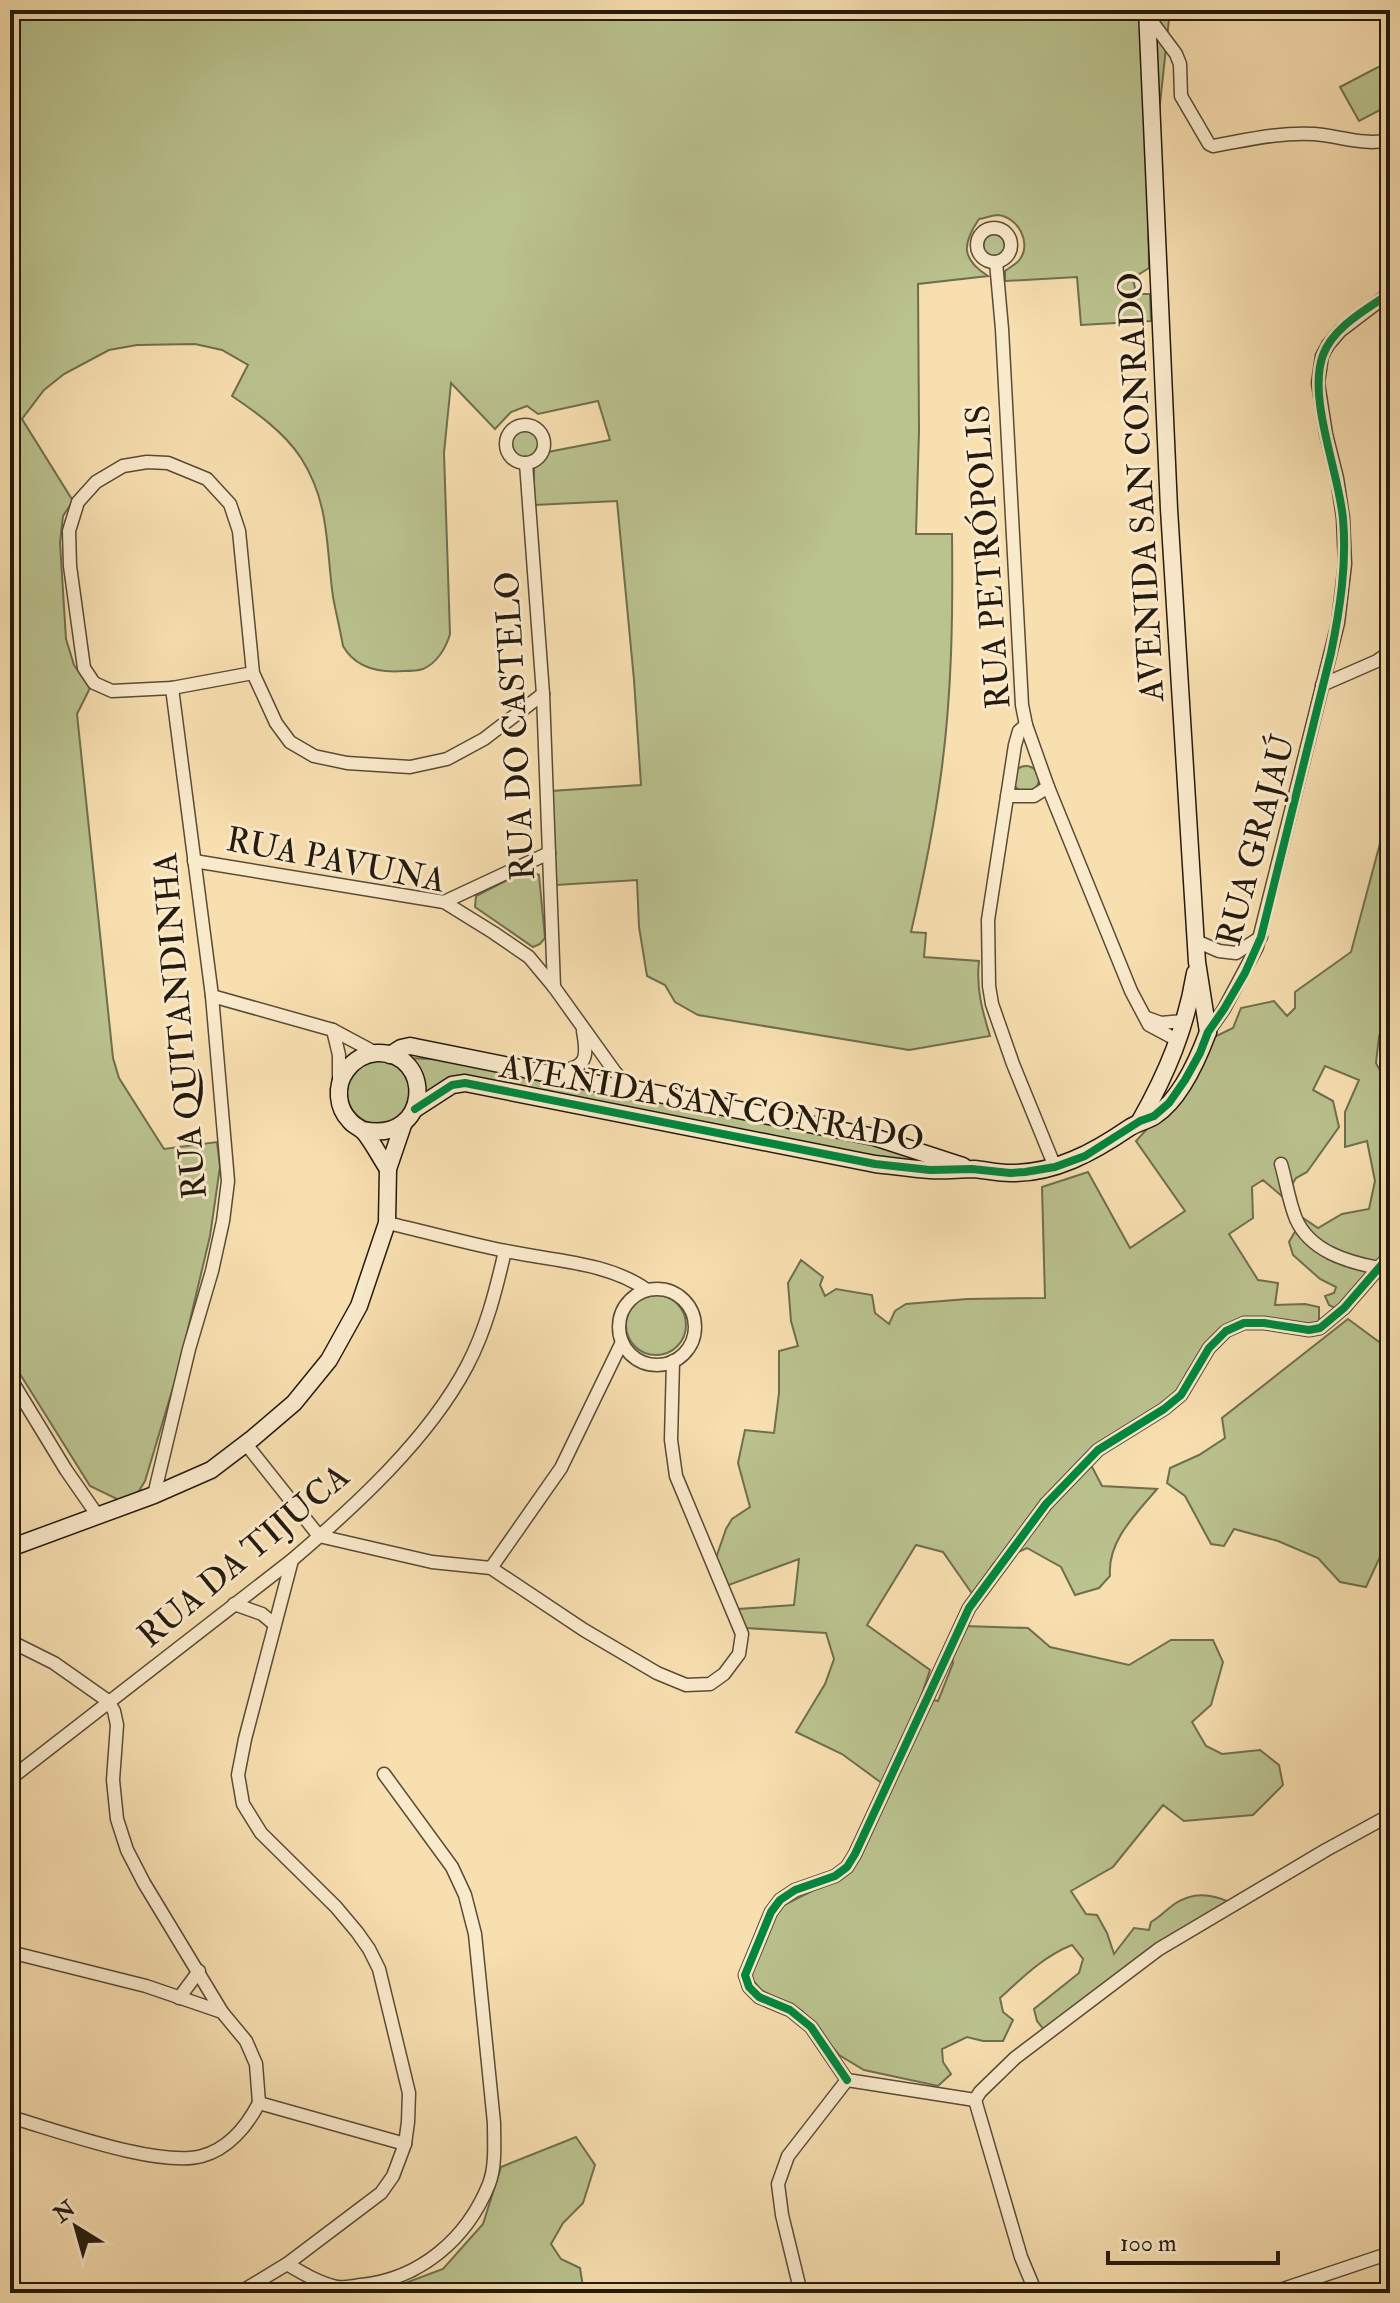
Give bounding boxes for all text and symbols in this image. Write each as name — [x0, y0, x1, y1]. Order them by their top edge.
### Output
street label: AVENIDA SAN CONRADO — [1109, 271, 1174, 704]
street label: RUA PETRÓPOLIS — [955, 403, 1021, 711]
street label: RUA DO CASTELO — [486, 570, 545, 882]
street label: RUA GRAJAÚ — [1207, 730, 1305, 950]
street label: RUA PAVUNA — [223, 818, 449, 903]
street label: RUA QUITANDINHA — [144, 850, 217, 1201]
street label: AVENIDA SAN CONRADO — [495, 1045, 927, 1162]
street label: RUA DA TIJUCA — [129, 1455, 359, 1657]
north arrow — [36, 2187, 116, 2267]
text: N — [47, 2195, 81, 2230]
scale bar — [1108, 2215, 1278, 2265]
text: 100 m — [1120, 2228, 1177, 2259]

